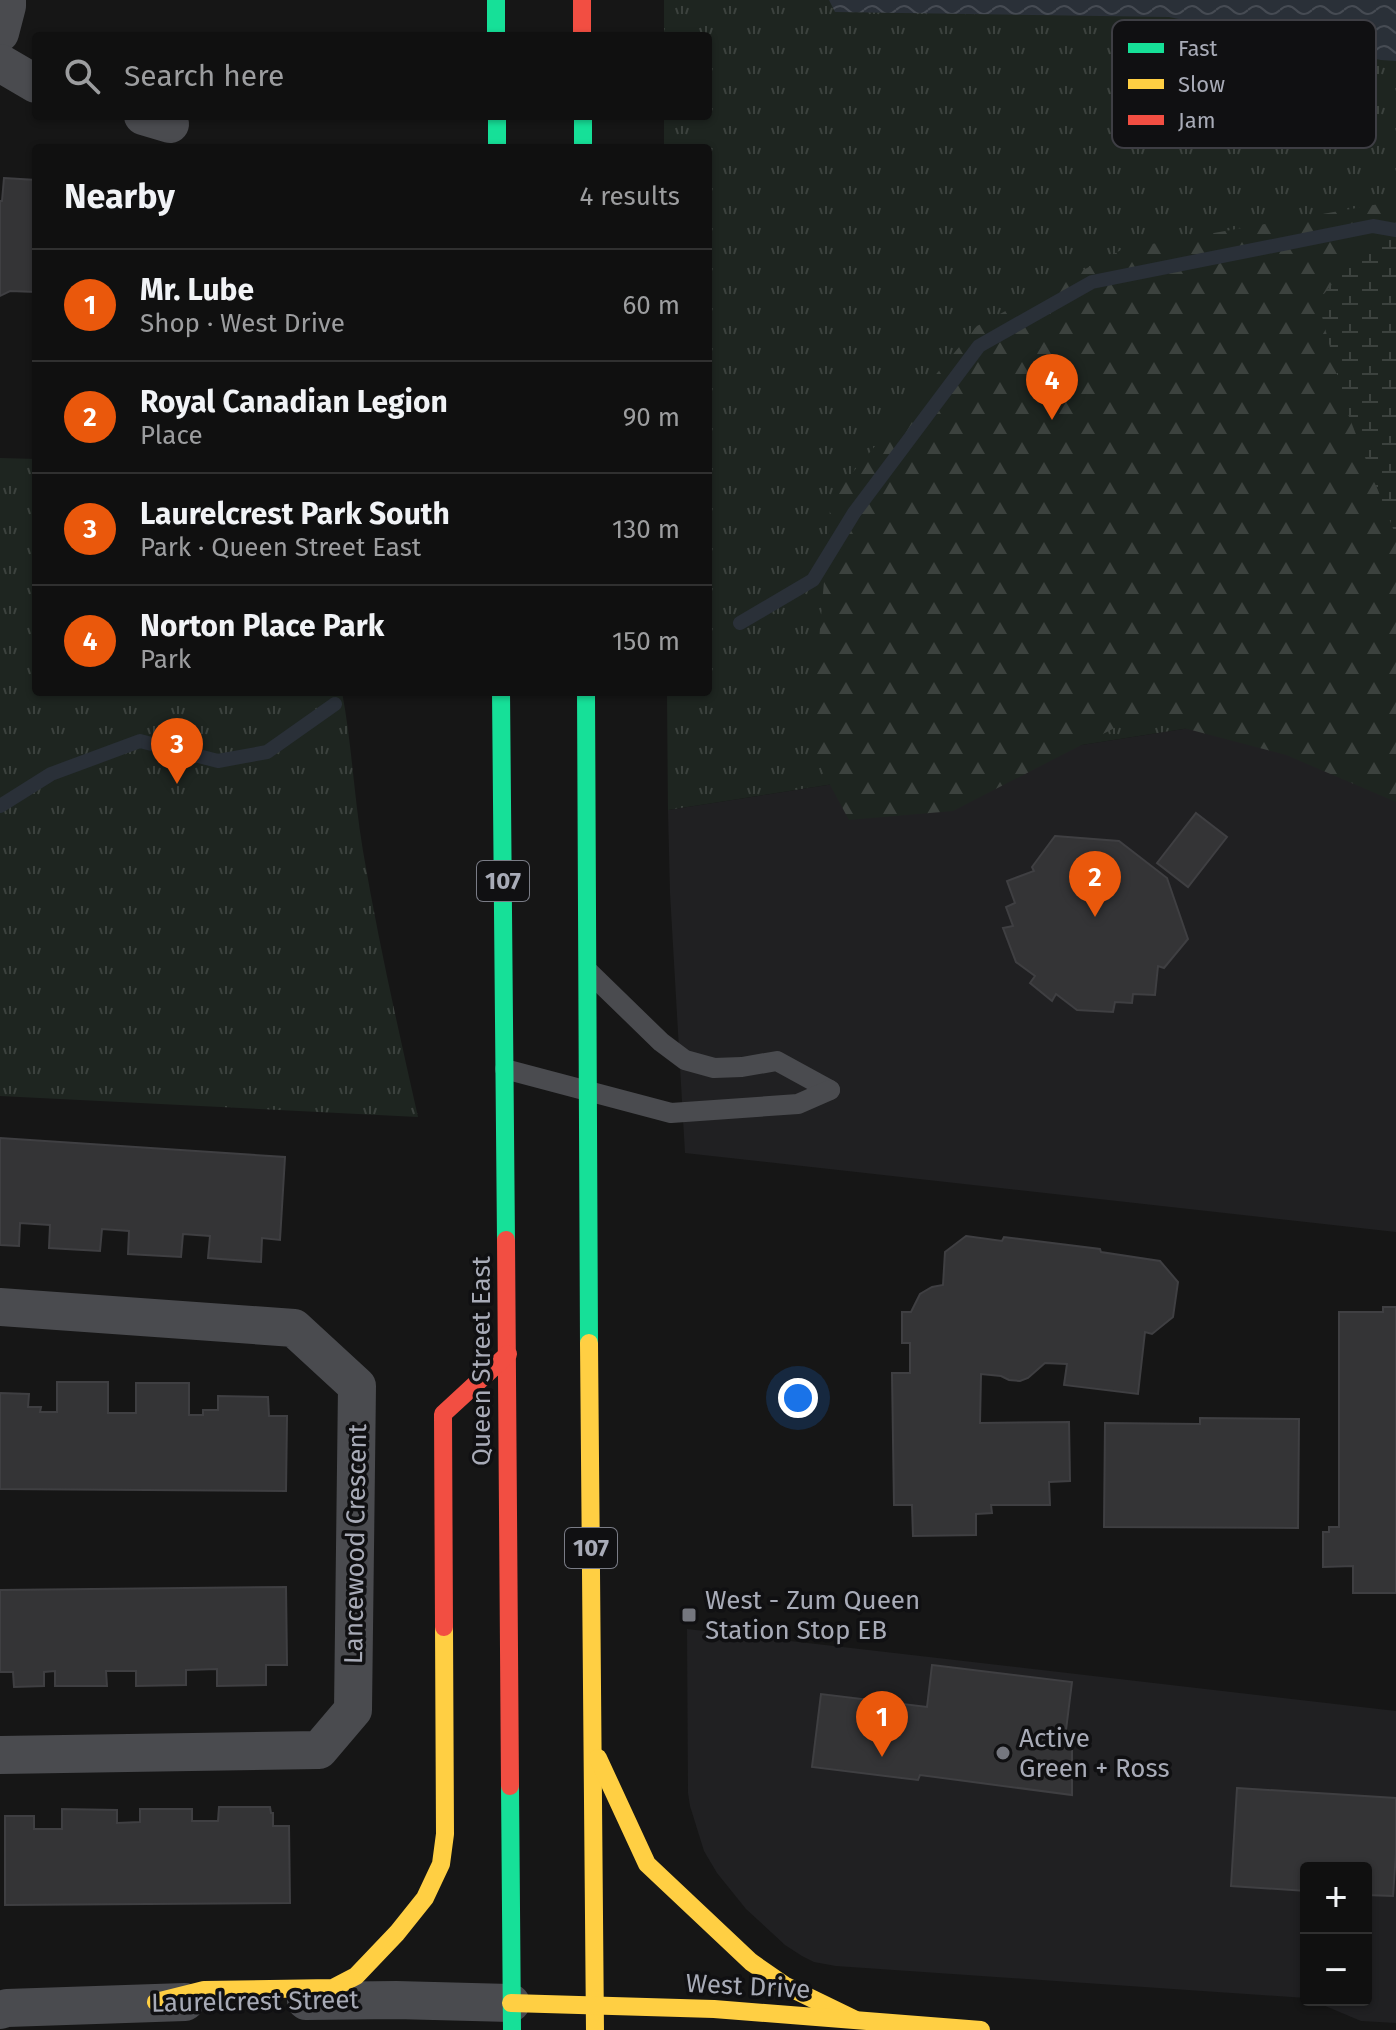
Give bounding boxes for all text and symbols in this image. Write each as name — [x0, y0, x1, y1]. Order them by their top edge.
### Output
legend — [1112, 20, 1376, 148]
search box — [32, 32, 712, 120]
text: Fast — [1178, 35, 1218, 62]
icon: search — [60, 54, 104, 98]
text: Search here — [124, 58, 284, 94]
text: Slow — [1178, 71, 1225, 98]
text: Jam — [1178, 107, 1216, 134]
text: Nearby — [64, 176, 175, 217]
text: 4 results — [579, 181, 680, 212]
text: Mr. Lube — [140, 272, 254, 308]
text: 1 — [84, 290, 96, 321]
text: 60 m — [622, 290, 680, 321]
text: Shop · West Drive — [140, 308, 345, 339]
pin: 4 — [1026, 354, 1078, 420]
text: Royal Canadian Legion — [140, 384, 448, 420]
text: 2 — [83, 402, 97, 433]
text: 90 m — [623, 402, 680, 433]
text: Place — [140, 420, 203, 451]
text: Laurelcrest Park South — [140, 496, 450, 532]
text: 3 — [83, 514, 97, 545]
text: 130 m — [612, 514, 680, 545]
text: Park · Queen Street East — [140, 532, 421, 563]
text: Norton Place Park — [140, 608, 384, 644]
text: 4 — [83, 626, 97, 657]
text: 150 m — [612, 626, 680, 657]
text: Park — [140, 644, 191, 675]
pin: 3 — [151, 718, 203, 784]
pin: 2 — [1069, 851, 1121, 917]
road number: 107 — [477, 861, 529, 901]
street label: Queen Street East — [466, 1255, 497, 1466]
your location — [778, 1378, 818, 1418]
street label: Lancewood Crescent — [338, 1423, 373, 1664]
road number: 107 — [565, 1528, 617, 1568]
place label: West - Zum Queen Station Stop EB — [705, 1585, 920, 1646]
marker: West - Zum Queen Station Stop EB — [680, 1606, 698, 1624]
pin: 1 — [856, 1691, 908, 1757]
place label: Active Green + Ross — [1019, 1723, 1170, 1784]
marker: Active Green + Ross — [994, 1744, 1012, 1762]
map controls — [1300, 1862, 1372, 2006]
button: + — [1300, 1862, 1372, 1934]
button: − — [1300, 1934, 1372, 2006]
street label: West Drive — [685, 1968, 811, 2005]
street label: Laurelcrest Street — [151, 1984, 360, 2019]

